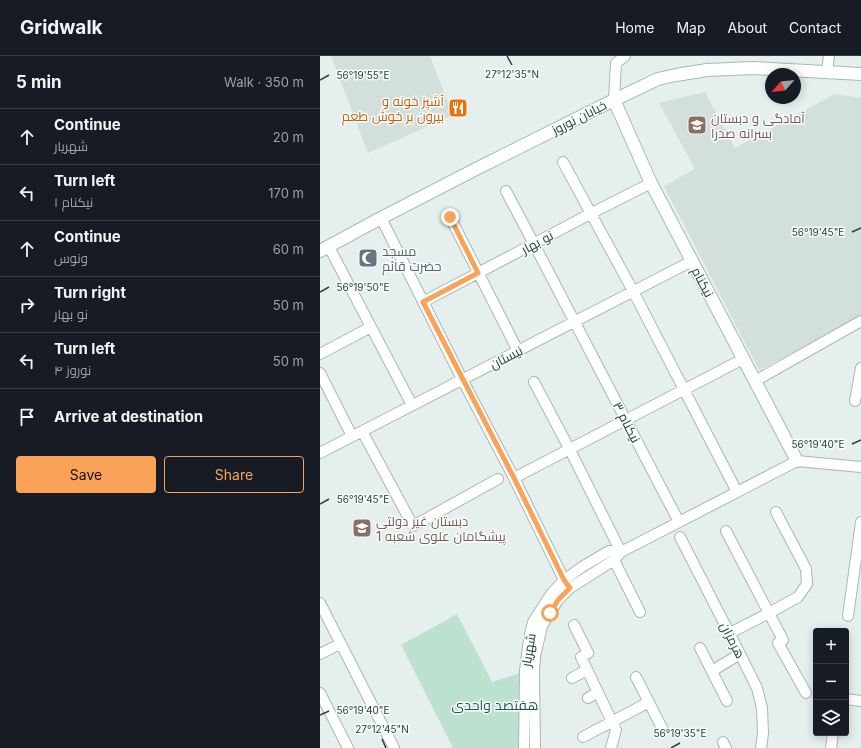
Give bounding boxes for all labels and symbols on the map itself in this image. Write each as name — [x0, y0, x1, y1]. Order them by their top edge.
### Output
text: 27°12'35"N — [485, 68, 539, 80]
north arrow — [765, 68, 801, 104]
text: 56°19'55"E — [337, 69, 389, 81]
place label: آشپز خونه و بیرون بر خوش طعم — [342, 93, 444, 126]
street label: خیابان نوروز — [548, 96, 609, 138]
restaurant icon: آشپز خونه و بیرون بر خوش طعم — [447, 97, 469, 119]
place label: آمادگی و دبستان بسرانه صدرا — [711, 110, 805, 141]
school or university icon: آمادگی و دبستان بسرانه صدرا — [686, 114, 708, 136]
route end — [441, 208, 459, 226]
text: 56°19'45"E — [792, 226, 844, 238]
street label: نو بهار — [517, 227, 556, 258]
place label: مسجد حضرت قائم — [382, 243, 441, 276]
mosque icon: مسجد حضرت قائم — [357, 247, 379, 269]
street label: نیکنام — [687, 264, 717, 301]
text: 56°19'50"E — [336, 281, 390, 293]
street label: نیستان — [487, 342, 525, 372]
street label: نیکنام ۳ — [608, 399, 644, 446]
text: 56°19'40"E — [792, 438, 844, 450]
text: 56°19'45"E — [337, 493, 389, 505]
place label: دبستان غیر دولتی پیشگامان علوی شعبه 1 — [376, 513, 506, 546]
school or university icon: دبستان غیر دولتی پیشگامان علوی شعبه 1 — [351, 517, 373, 539]
route start — [541, 604, 559, 622]
street label: هرمزان — [717, 619, 749, 661]
street label: شهریار — [517, 632, 539, 669]
district label: هفتصد واحدی — [452, 696, 538, 713]
text: 56°19'40"E — [337, 704, 389, 716]
text: 27°12'45"N — [355, 723, 409, 735]
text: 56°19'35"E — [653, 727, 707, 739]

